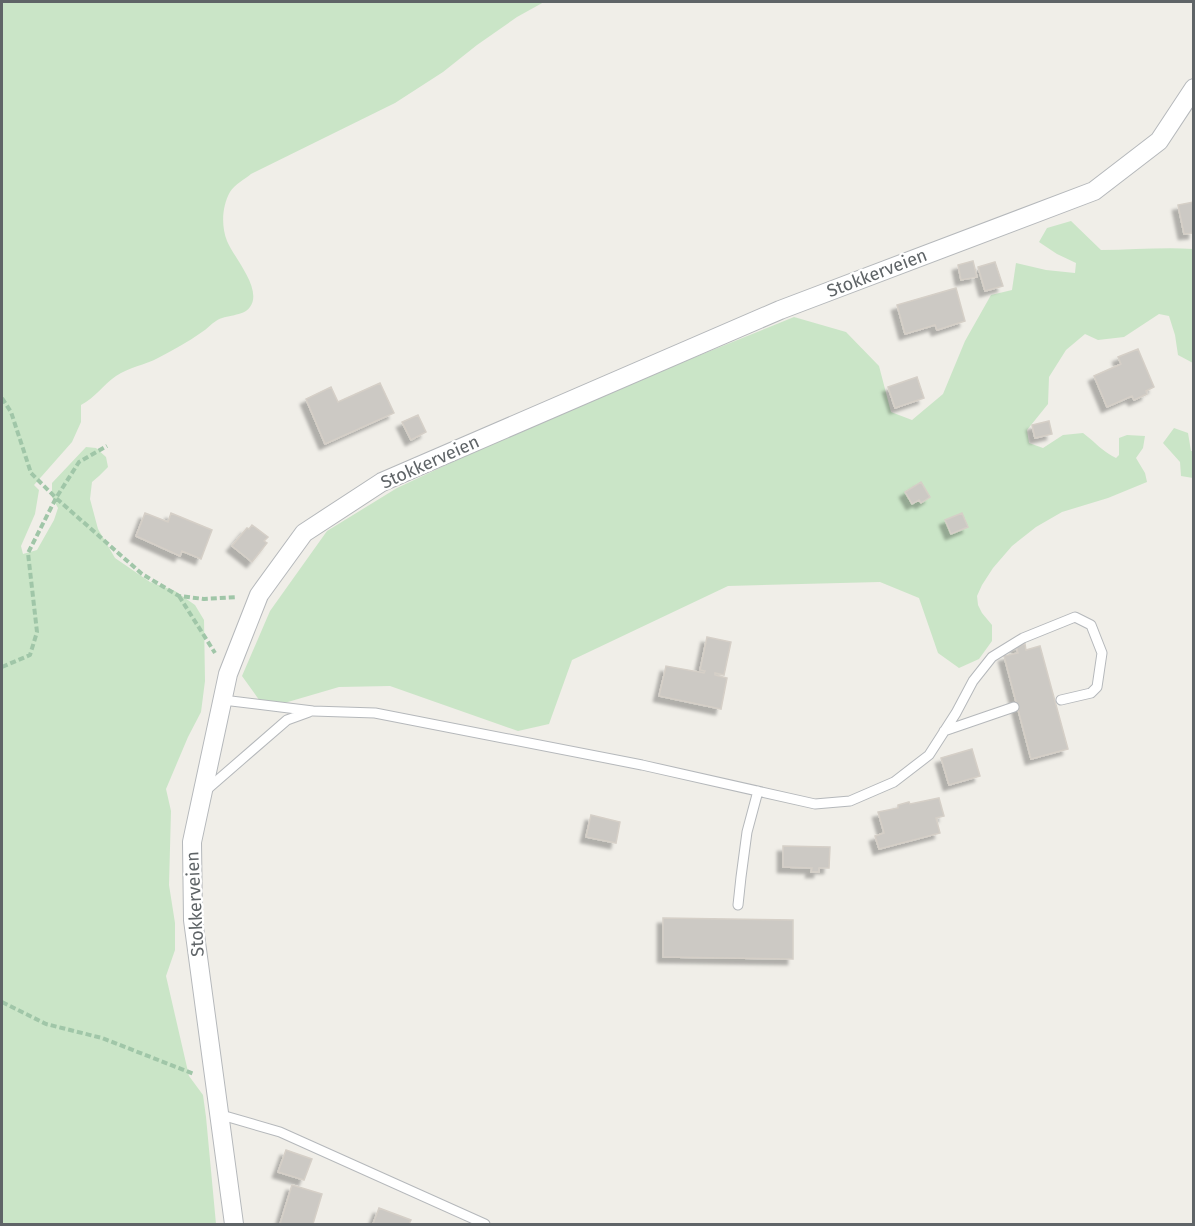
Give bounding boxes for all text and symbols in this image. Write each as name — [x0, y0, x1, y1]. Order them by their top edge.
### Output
street label: Stokkerveien — [824, 244, 930, 302]
street label: Stokkerveien — [377, 430, 483, 494]
street label: Stokkerveien — [181, 851, 209, 957]

